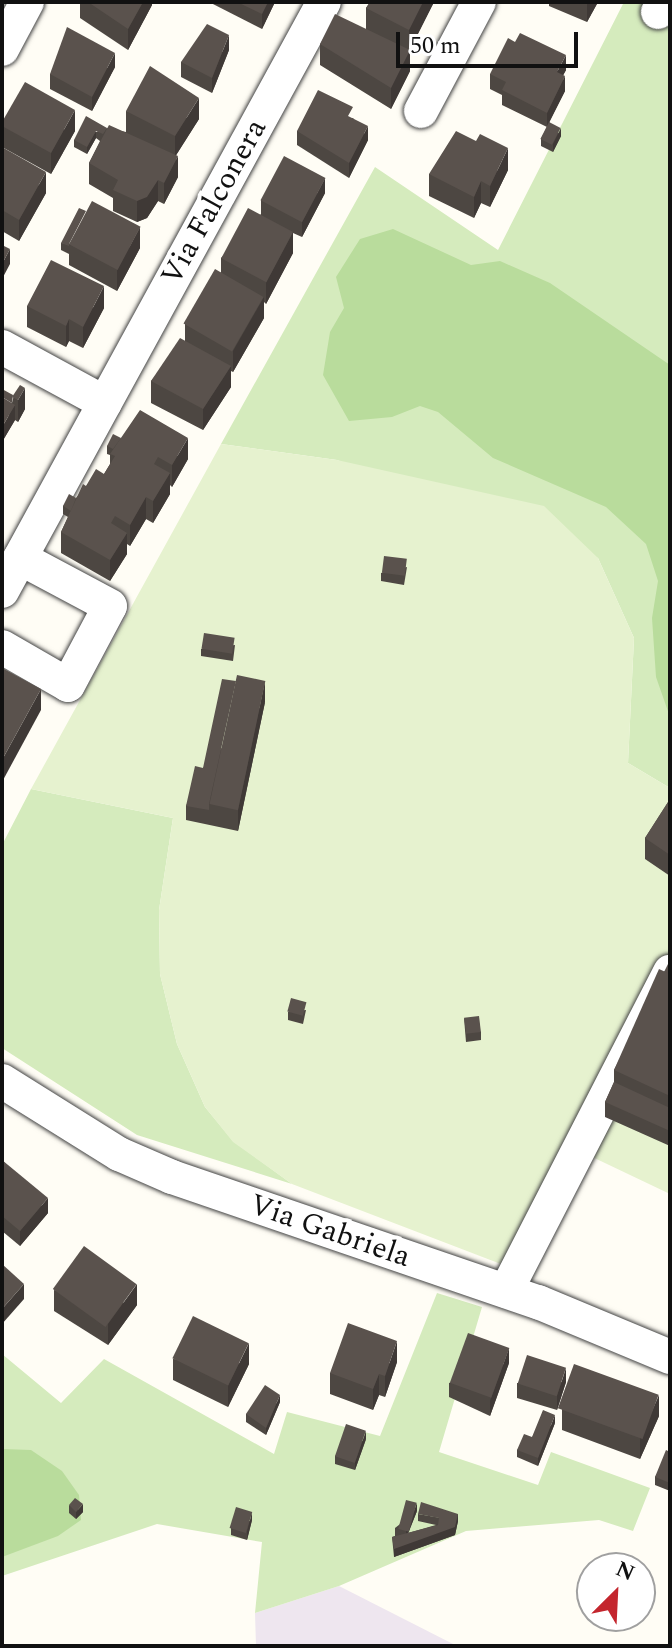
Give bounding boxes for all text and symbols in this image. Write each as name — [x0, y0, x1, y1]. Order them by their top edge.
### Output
scale bar — [400, 16, 582, 66]
text: 50 m — [410, 28, 461, 64]
street label: Via Falconera — [154, 113, 274, 291]
street label: Via Gabriela — [245, 1187, 415, 1275]
north arrow — [576, 1552, 656, 1632]
text: N — [610, 1553, 640, 1590]

